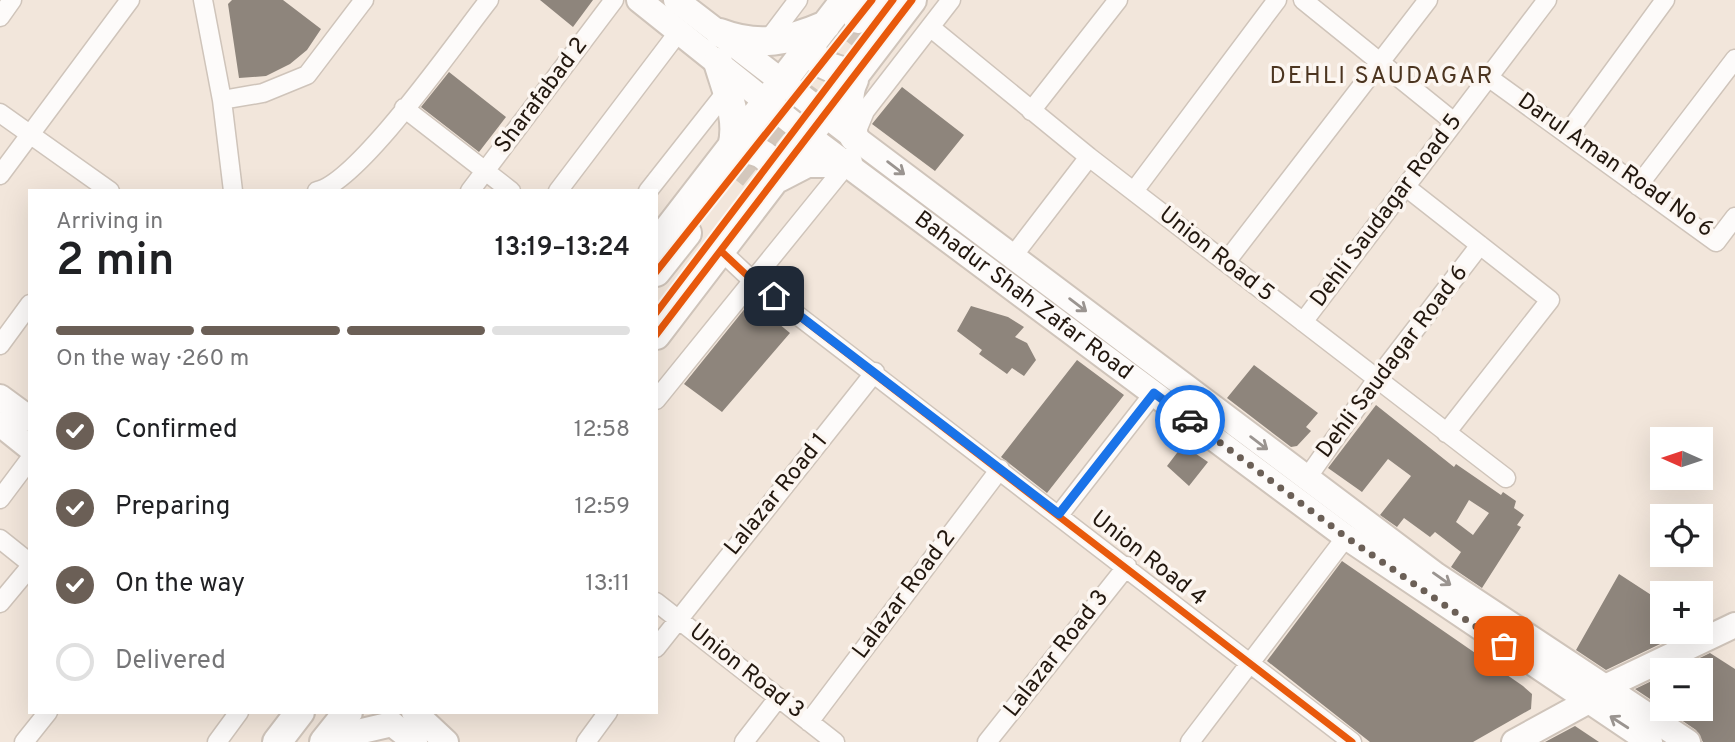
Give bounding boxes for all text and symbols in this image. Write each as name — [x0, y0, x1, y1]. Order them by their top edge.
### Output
street label: Sharafabad 2 — [489, 32, 595, 160]
district label: DEHLI SAUDAGAR — [1270, 62, 1494, 92]
street label: Darul Aman Road No 6 — [1511, 87, 1719, 245]
street label: Dehli Saudagar Road 5 — [1305, 108, 1469, 314]
one-way arrow — [887, 161, 905, 176]
street label: Union Road 5 — [1152, 201, 1280, 309]
street label: Bahadur Shah Zafar Road — [908, 205, 1138, 387]
text: Arriving in — [56, 208, 163, 237]
text: 13:19–13:24 — [495, 232, 630, 265]
text: 2 min — [56, 233, 175, 292]
street label: Dehli Saudagar Road 6 — [1311, 260, 1475, 464]
pin — [744, 266, 804, 326]
icon: home — [755, 277, 793, 315]
one-way arrow — [1068, 298, 1087, 313]
text: On the way · 260 m — [56, 345, 249, 374]
courier — [1155, 385, 1225, 455]
icon: car — [1171, 401, 1209, 439]
icon: check — [56, 412, 94, 450]
text: Confirmed — [115, 414, 238, 447]
text: 12:58 — [574, 416, 630, 445]
north arrow — [1650, 427, 1713, 490]
map controls — [1650, 427, 1713, 721]
street label: Lalazar Road 1 — [719, 428, 835, 562]
one-way arrow — [1250, 435, 1268, 450]
icon: check — [56, 489, 94, 527]
text: Preparing — [115, 491, 230, 524]
text: 12:59 — [574, 493, 630, 522]
button: locate — [1650, 504, 1713, 567]
street label: Union Road 4 — [1084, 505, 1212, 613]
street label: Lalazar Road 2 — [847, 525, 963, 665]
icon: check — [56, 566, 94, 604]
text: On the way — [115, 568, 245, 601]
text: 13:11 — [585, 570, 630, 599]
one-way arrow — [1431, 572, 1451, 586]
button: + — [1650, 581, 1713, 644]
street label: Lalazar Road 3 — [998, 584, 1116, 724]
pin — [1474, 616, 1534, 676]
street label: Union Road 3 — [683, 618, 809, 726]
icon: bag — [1485, 627, 1523, 665]
text: Delivered — [115, 645, 226, 678]
button: − — [1650, 658, 1713, 721]
one-way arrow — [1609, 715, 1629, 729]

